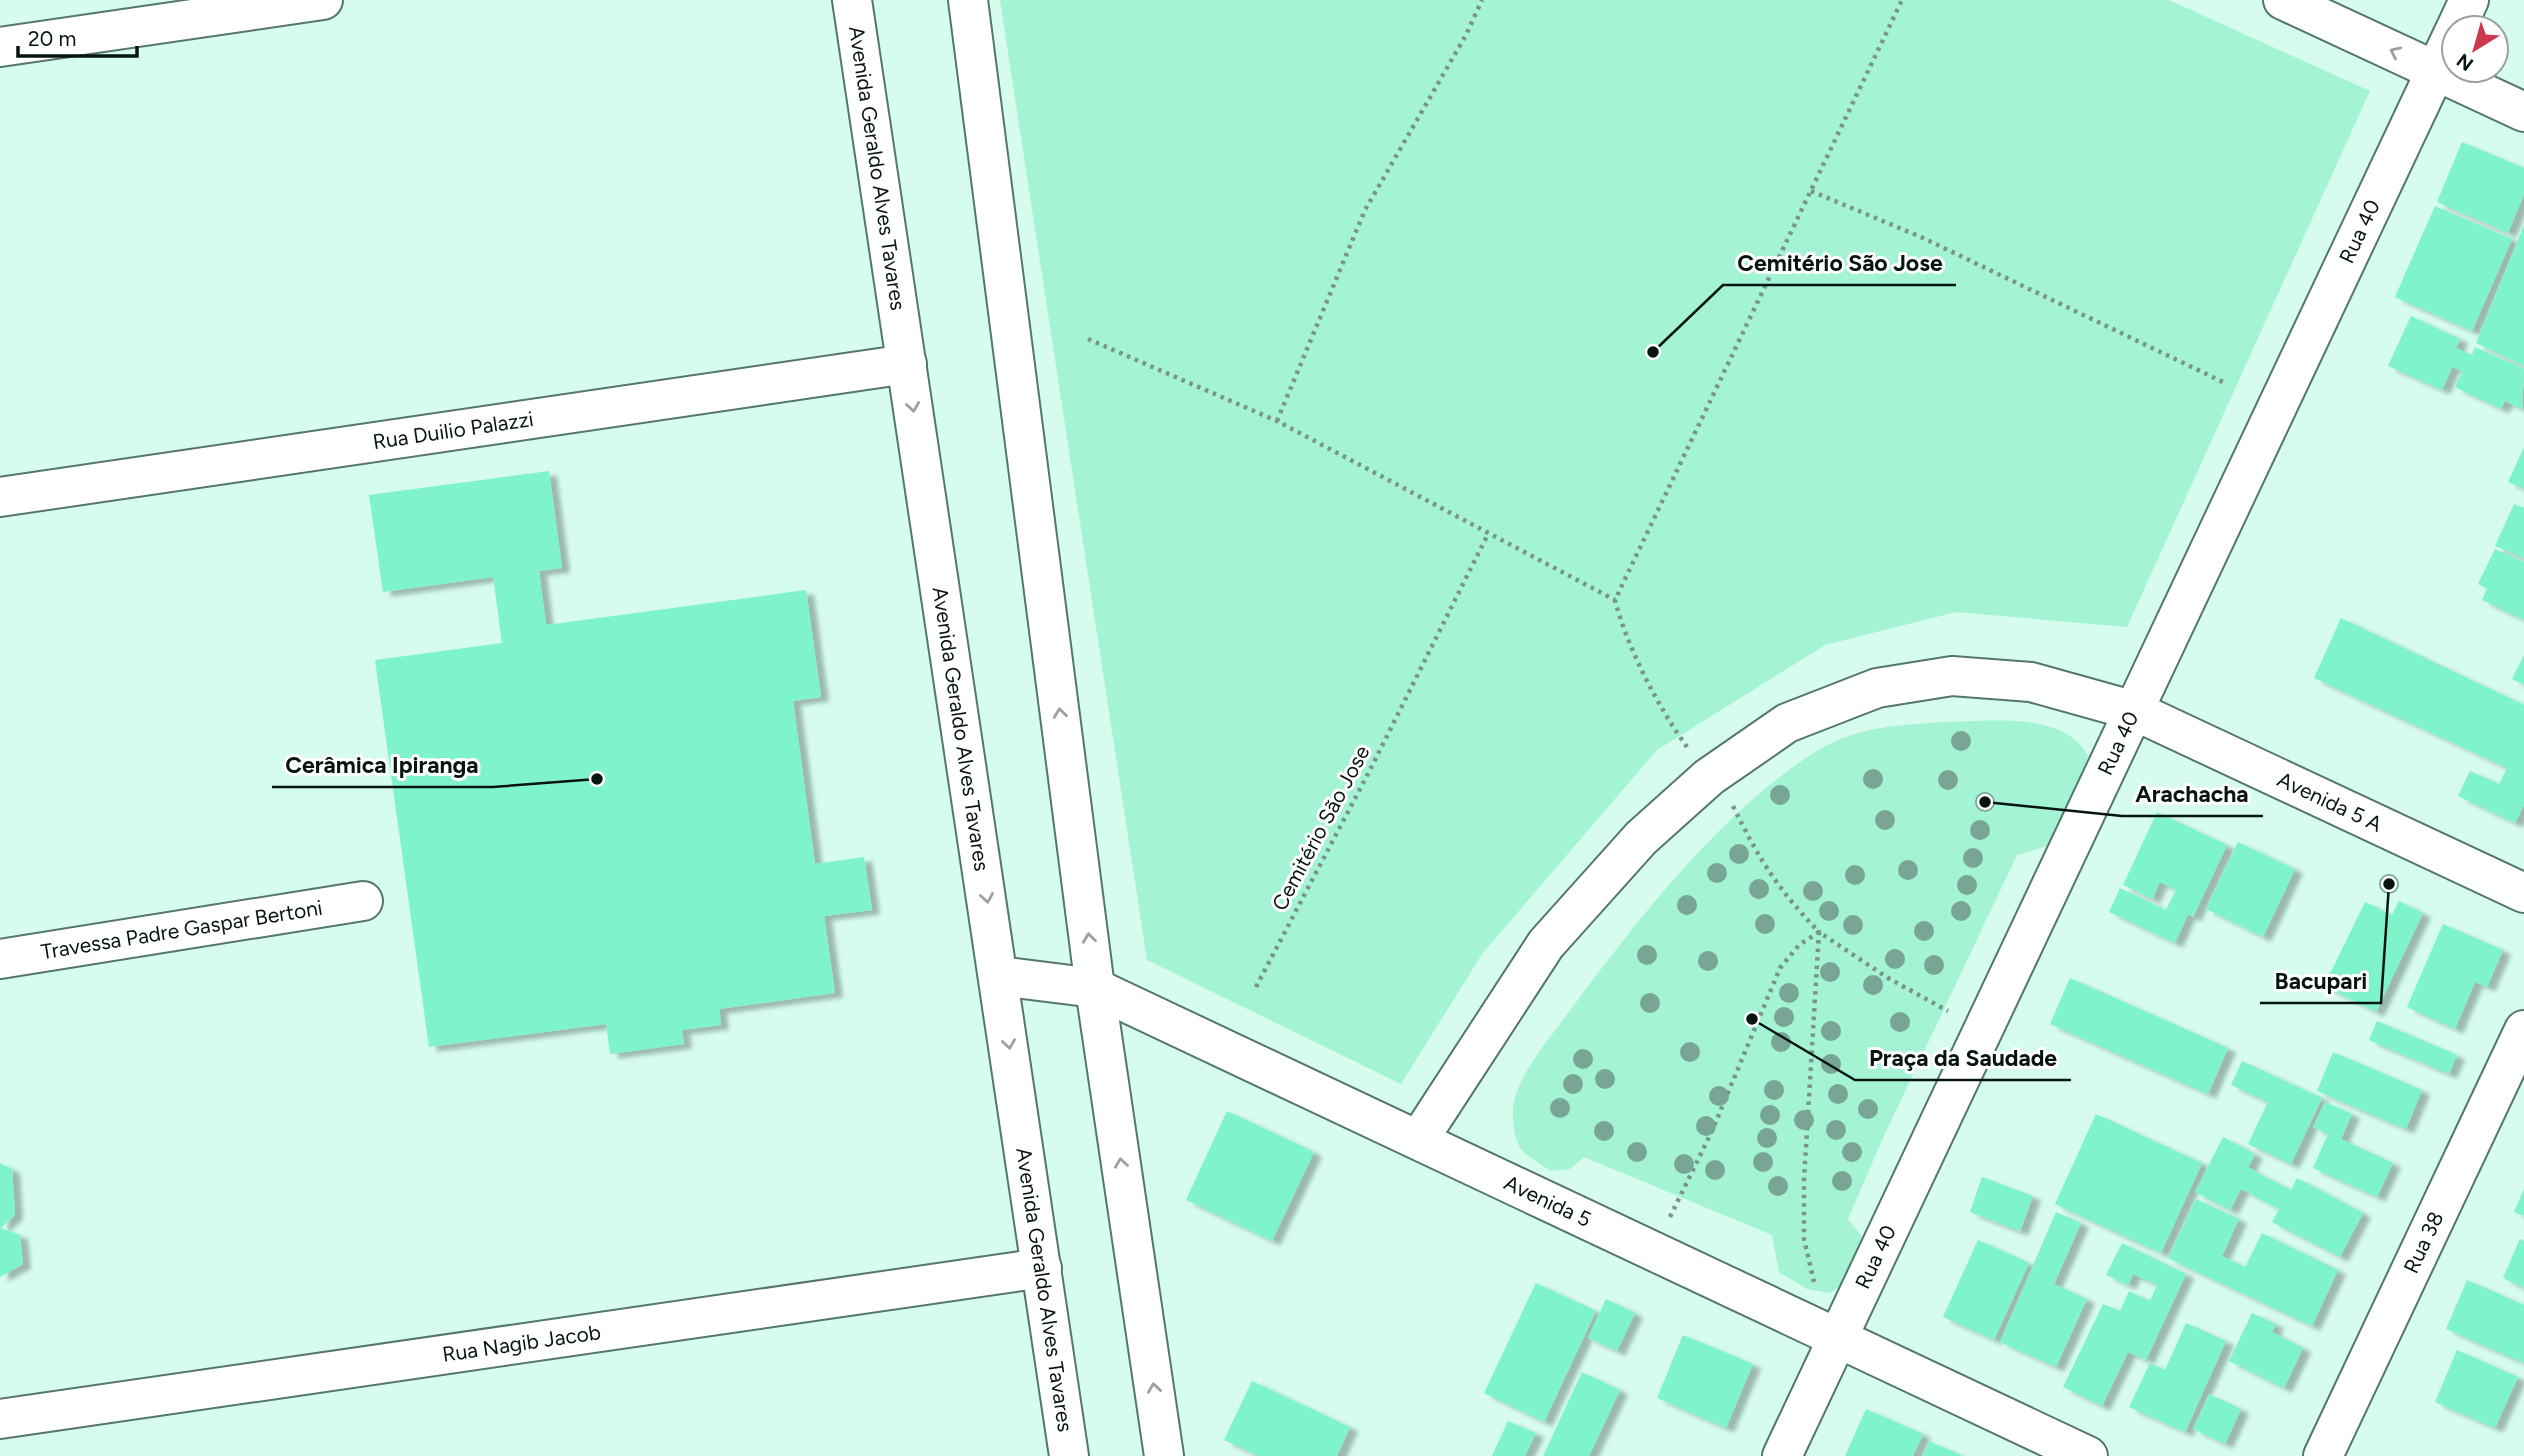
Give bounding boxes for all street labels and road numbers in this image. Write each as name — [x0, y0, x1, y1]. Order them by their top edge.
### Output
street label: Avenida Geraldo Alves Tavares — [844, 24, 911, 312]
street label: Rua 40 — [2334, 196, 2385, 267]
street label: Rua Duilio Palazzi — [371, 406, 535, 454]
street label: Avenida Geraldo Alves Tavares — [928, 585, 995, 873]
street label: Rua 40 — [2092, 707, 2144, 779]
street label: Cemitério São Jose — [1267, 741, 1375, 915]
street label: Avenida 5 A — [2274, 767, 2386, 837]
street label: Travessa Padre Gaspar Bertoni — [39, 895, 324, 964]
street label: Avenida Geraldo Alves Tavares — [1011, 1146, 1078, 1434]
street label: Avenida 5 — [1500, 1170, 1595, 1232]
street label: Rua 38 — [2398, 1208, 2448, 1277]
street label: Rua 40 — [1850, 1221, 1901, 1293]
street label: Rua Nagib Jacob — [441, 1319, 602, 1367]

